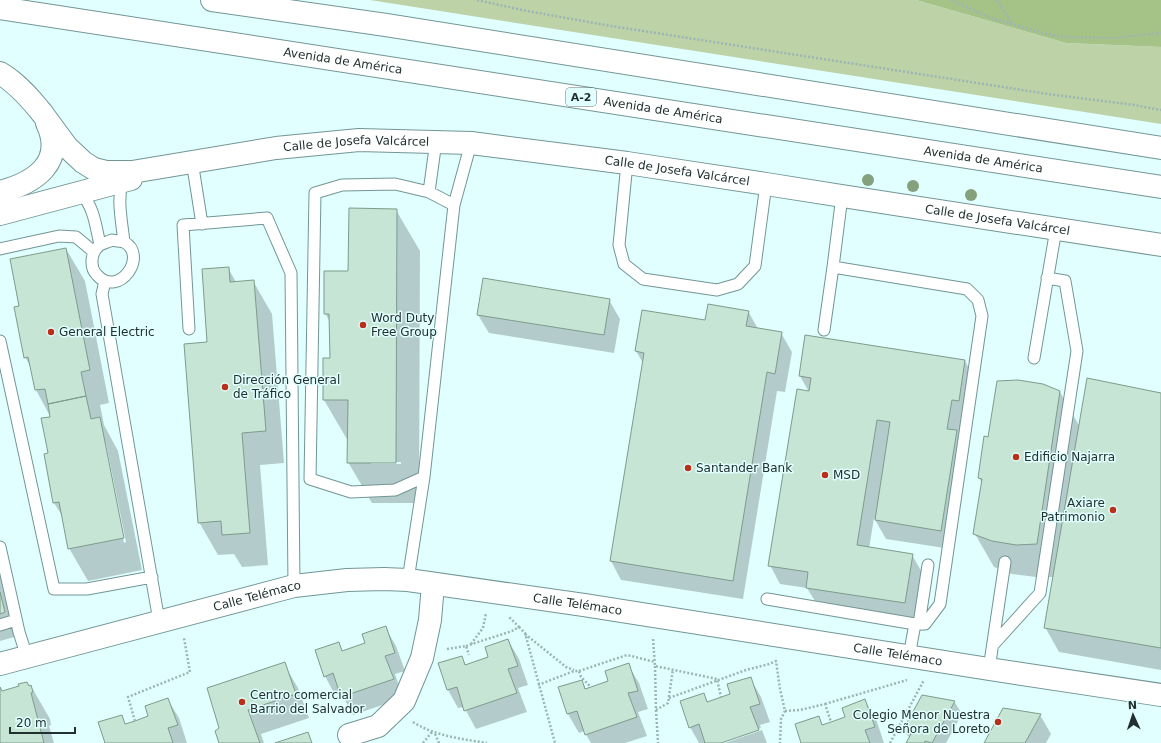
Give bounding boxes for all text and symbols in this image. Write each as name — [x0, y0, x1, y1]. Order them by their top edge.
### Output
street label: Avenida de América — [282, 45, 403, 77]
road number: A-2 — [566, 88, 596, 106]
street label: Avenida de América — [603, 94, 724, 126]
street label: Calle de Josefa Valcárcel — [283, 133, 429, 154]
street label: Avenida de América — [923, 144, 1044, 176]
street label: Calle de Josefa Valcárcel — [604, 153, 751, 188]
street label: Calle de Josefa Valcárcel — [924, 202, 1071, 238]
place label: Word Duty Free Group — [371, 311, 437, 339]
marker: Word Duty Free Group — [358, 320, 368, 330]
place label: General Electric — [59, 325, 155, 339]
marker: General Electric — [46, 327, 56, 337]
place label: Dirección General de Tráfico — [233, 373, 340, 401]
marker: Dirección General de Tráfico — [220, 382, 230, 392]
place label: Edificio Najarra — [1024, 450, 1115, 464]
marker: Edificio Najarra — [1011, 452, 1021, 462]
place label: Santander Bank — [696, 461, 792, 475]
marker: Santander Bank — [683, 463, 693, 473]
place label: MSD — [833, 468, 860, 482]
marker: MSD — [820, 470, 830, 480]
place label: Axiare Patrimonio — [1041, 496, 1105, 524]
marker: Axiare Patrimonio — [1108, 505, 1118, 515]
street label: Calle Telémaco — [212, 578, 302, 614]
street label: Calle Telémaco — [532, 591, 623, 618]
street label: Calle Telémaco — [852, 641, 943, 669]
place label: Centro comercial Barrio del Salvador — [250, 688, 365, 716]
north arrow — [1113, 695, 1153, 735]
marker: Centro comercial Barrio del Salvador — [237, 697, 247, 707]
text: N — [1128, 699, 1137, 712]
place label: Colegio Menor Nuestra Señora de Loreto — [853, 708, 990, 736]
scale bar — [10, 709, 75, 735]
text: 20 m — [16, 716, 47, 730]
marker: Colegio Menor Nuestra Señora de Loreto — [993, 717, 1003, 727]

